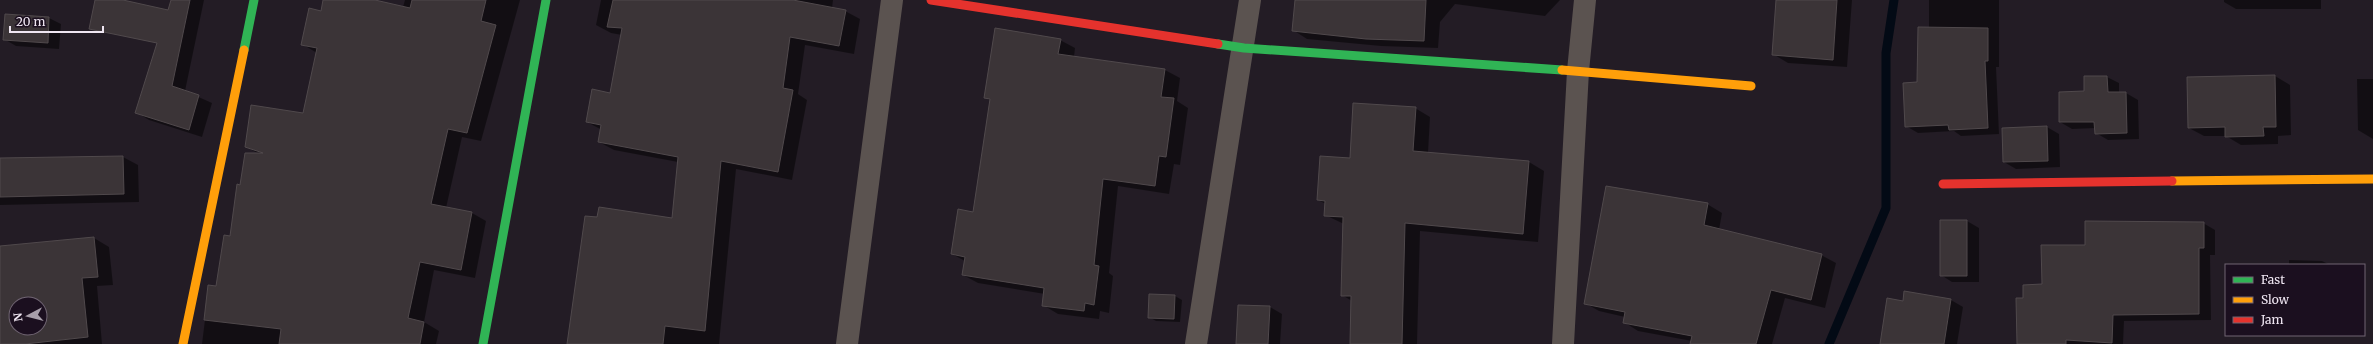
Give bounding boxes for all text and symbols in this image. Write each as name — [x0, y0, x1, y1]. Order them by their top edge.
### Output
scale bar — [10, 8, 103, 34]
text: 20 m — [16, 14, 45, 29]
legend — [2225, 264, 2365, 336]
text: Fast — [2261, 272, 2285, 287]
text: Slow — [2261, 292, 2290, 307]
north arrow — [8, 296, 48, 336]
text: N — [11, 312, 26, 322]
text: Jam — [2260, 312, 2284, 327]

